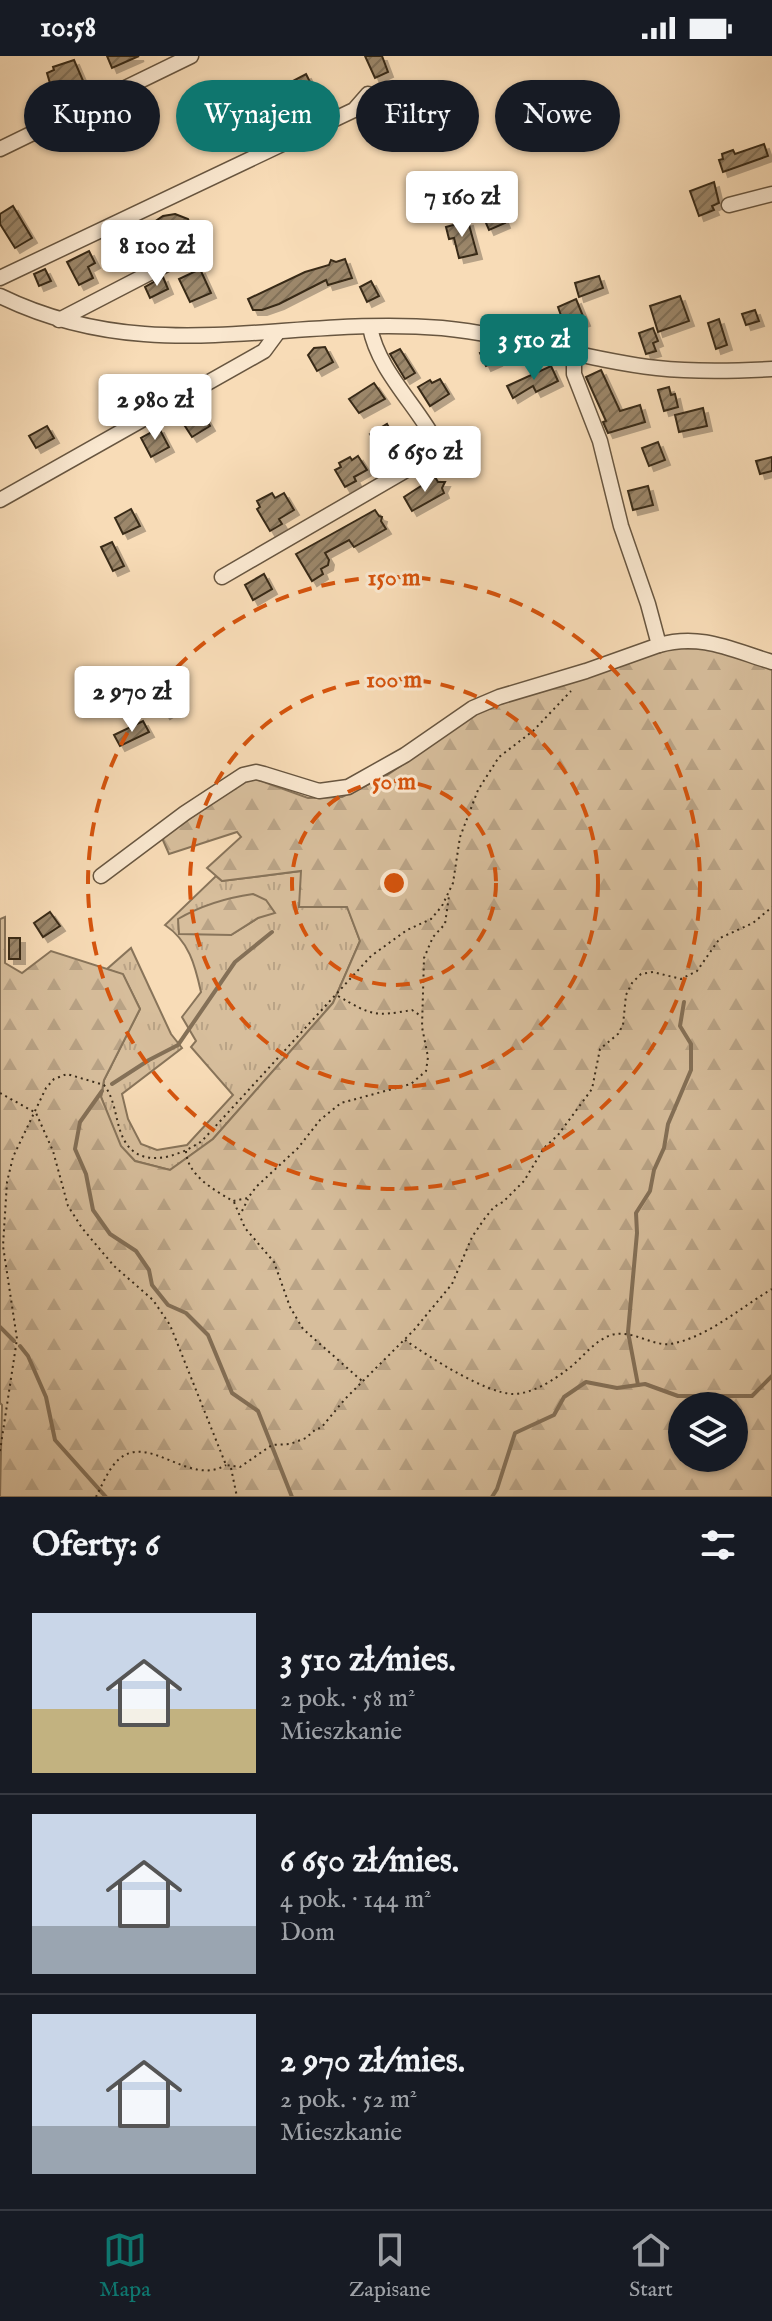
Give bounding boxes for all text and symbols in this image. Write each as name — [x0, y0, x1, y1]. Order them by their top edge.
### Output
text: 10:58 — [40, 9, 96, 47]
chip: Kupno — [24, 80, 160, 152]
chip: Wynajem — [176, 80, 340, 152]
chip: Filtry — [356, 80, 479, 152]
chip: Nowe — [495, 80, 620, 152]
pin: 7 160 zł — [379, 171, 545, 239]
text: 7 160 zł — [424, 180, 500, 213]
pin: 8 100 zł — [74, 220, 240, 288]
text: 8 100 zł — [119, 229, 195, 262]
pin: 3 510 zł — [451, 314, 617, 382]
text: 3 510 zł — [498, 323, 570, 356]
pin: 2 980 zł — [72, 374, 238, 442]
text: 2 980 zł — [116, 383, 194, 416]
pin: 6 650 zł — [342, 426, 508, 494]
text: 6 650 zł — [388, 435, 462, 468]
text: 150 m — [367, 563, 421, 594]
text: 100 m — [366, 665, 423, 696]
pin: 2 970 zł — [49, 666, 215, 734]
text: 2 970 zł — [93, 675, 172, 708]
text: 50 m — [372, 767, 417, 798]
centre of rings — [380, 869, 408, 897]
map controls — [668, 1392, 748, 1472]
button: layers — [668, 1392, 748, 1472]
icon: filters — [696, 1523, 740, 1567]
text: Oferty: 6 — [32, 1524, 159, 1567]
text: 3 510 zł/mies. — [280, 1639, 456, 1682]
icon: home — [96, 1645, 192, 1741]
text: 2 pok. · 58 m² — [280, 1682, 415, 1715]
text: Mieszkanie — [280, 1715, 402, 1748]
text: 6 650 zł/mies. — [280, 1840, 459, 1883]
icon: home — [96, 1846, 192, 1942]
text: 4 pok. · 144 m² — [280, 1883, 432, 1916]
text: Dom — [280, 1916, 335, 1949]
text: 2 970 zł/mies. — [280, 2040, 465, 2083]
icon: home — [96, 2046, 192, 2142]
text: 2 pok. · 52 m² — [280, 2083, 417, 2116]
text: Mieszkanie — [280, 2116, 402, 2149]
tab: Mapa — [99, 2228, 151, 2304]
tab: Zapisane — [349, 2228, 431, 2304]
tab: Start — [629, 2228, 673, 2304]

